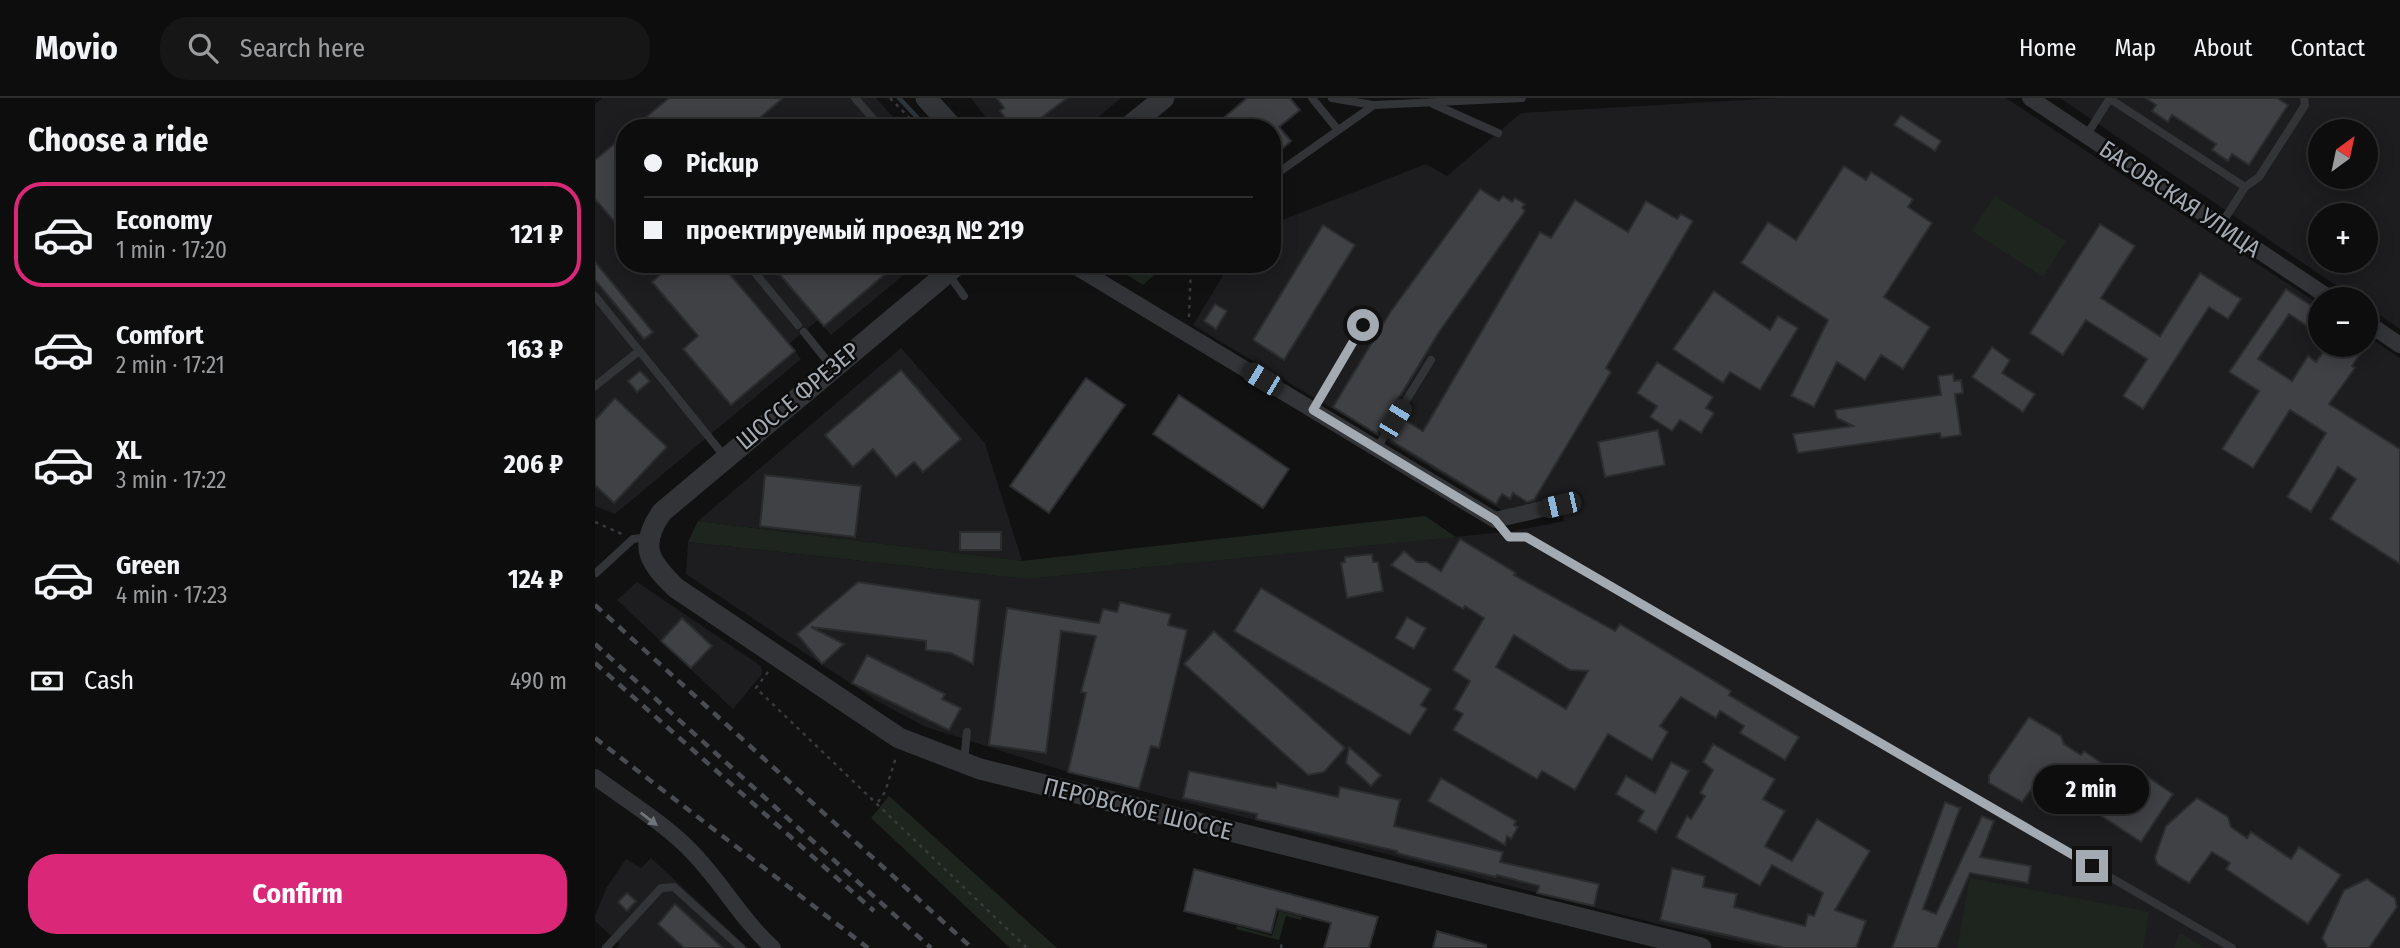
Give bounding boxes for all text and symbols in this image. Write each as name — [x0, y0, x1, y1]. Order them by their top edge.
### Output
search box — [160, 17, 650, 80]
text: Movio — [35, 28, 118, 68]
icon: search — [184, 29, 222, 67]
text: Search here — [240, 33, 365, 64]
text: Home — [2019, 34, 2076, 62]
text: Map — [2114, 34, 2156, 62]
text: About — [2194, 34, 2252, 62]
text: Contact — [2290, 34, 2365, 62]
north arrow — [2308, 119, 2378, 189]
map controls — [2308, 119, 2378, 357]
text: Choose a ride — [28, 121, 209, 159]
street label: БАСОВСКАЯ УЛИЦА — [2094, 135, 2266, 263]
text: Pickup — [686, 148, 759, 179]
icon: car — [32, 203, 95, 266]
button: + — [2308, 203, 2378, 273]
text: Economy — [116, 205, 212, 236]
text: проектируемый проезд № 219 — [686, 215, 1024, 246]
text: 121 ₽ — [510, 219, 563, 250]
text: 1 min · 17:20 — [116, 236, 227, 264]
button: − — [2308, 287, 2378, 357]
route start — [1347, 309, 1379, 341]
icon: car — [32, 318, 95, 381]
text: Comfort — [116, 320, 204, 351]
text: 163 ₽ — [507, 334, 563, 365]
street label: ШОССЕ ФРЕЗЕР — [731, 336, 865, 456]
text: 2 min · 17:21 — [116, 351, 225, 379]
car — [1239, 359, 1286, 399]
car — [1376, 396, 1415, 442]
icon: car — [32, 433, 95, 496]
text: XL — [116, 435, 142, 466]
text: 206 ₽ — [504, 449, 563, 480]
text: 3 min · 17:22 — [116, 466, 227, 494]
car — [1538, 490, 1583, 520]
icon: car — [32, 548, 95, 611]
text: Green — [116, 550, 180, 581]
text: 124 ₽ — [508, 564, 563, 595]
text: 4 min · 17:23 — [116, 581, 227, 609]
icon: cash — [28, 662, 66, 700]
text: Cash — [84, 665, 134, 696]
text: 490 m — [510, 667, 567, 695]
callout: 2 min — [2034, 764, 2150, 814]
street label: ПЕРОВСКОЕ ШОССЕ — [1041, 772, 1235, 846]
text: 2 min — [2066, 775, 2117, 803]
one-way arrow — [640, 811, 658, 826]
route end — [2076, 850, 2108, 882]
button: Confirm — [28, 854, 567, 934]

